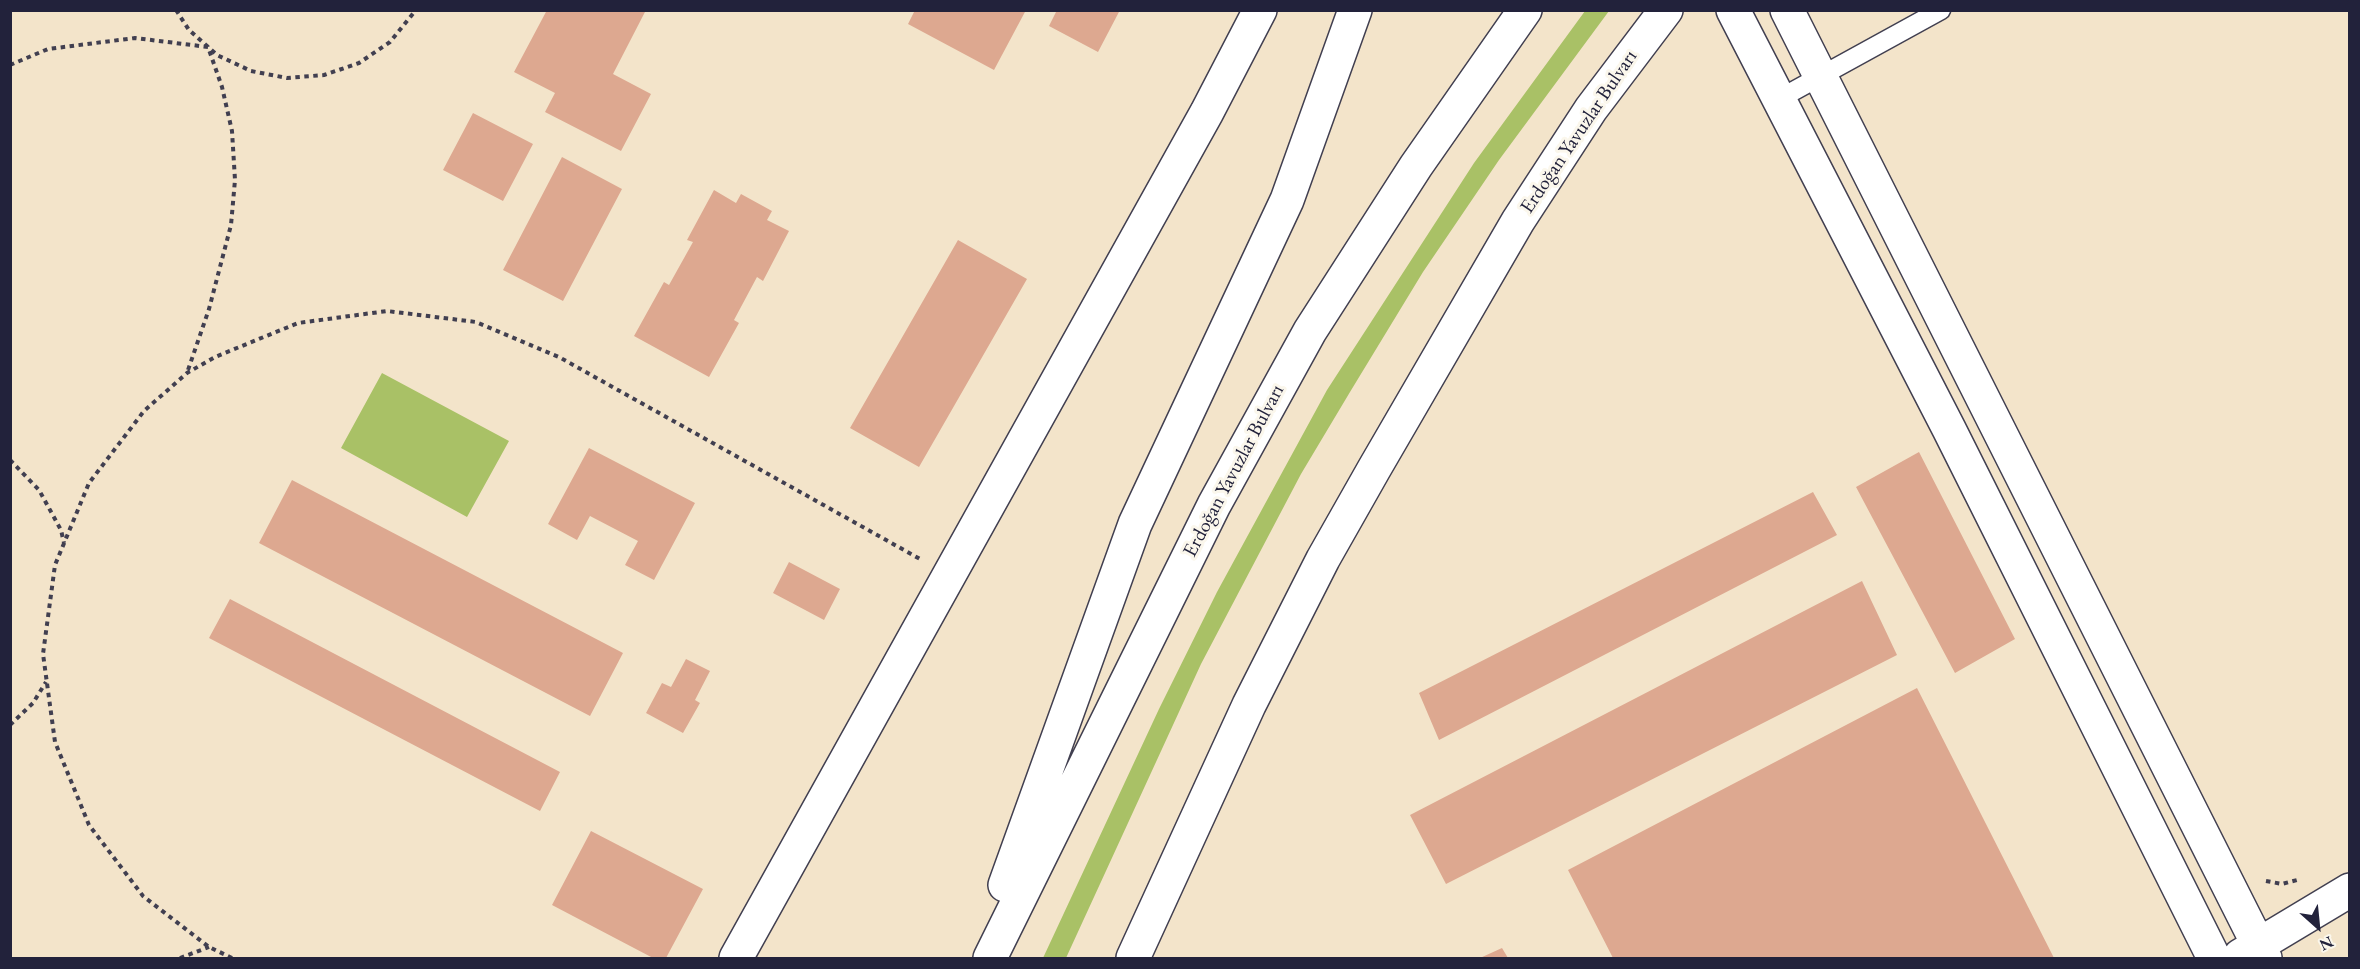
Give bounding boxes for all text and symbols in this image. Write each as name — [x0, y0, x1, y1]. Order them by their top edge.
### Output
street label: Erdoğan Yavuzlar Bulvarı — [1515, 46, 1643, 218]
street label: Erdoğan Yavuzlar Bulvarı — [1178, 381, 1290, 561]
north arrow — [2288, 897, 2348, 957]
text: N — [2316, 931, 2337, 956]

